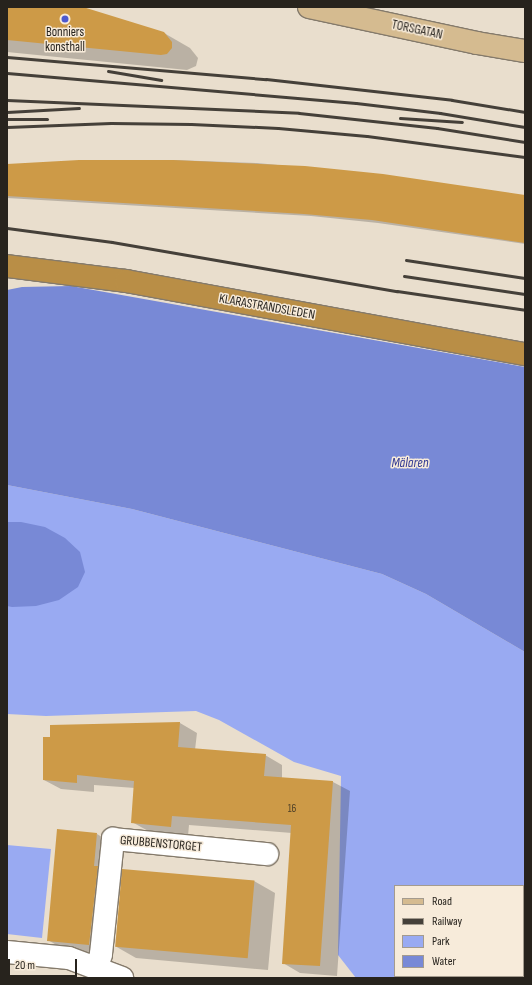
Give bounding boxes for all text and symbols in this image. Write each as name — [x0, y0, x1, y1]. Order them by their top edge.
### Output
marker: Bonniers konsthall — [60, 14, 70, 24]
street label: TORSGATAN — [390, 17, 444, 43]
place label: Bonniers konsthall — [45, 25, 85, 56]
street label: KLARASTRANDSLEDEN — [218, 291, 316, 323]
water label: Mälaren — [391, 455, 429, 471]
house number: 16 — [288, 802, 296, 816]
street label: GRUBBENSTORGET — [119, 833, 203, 855]
legend — [394, 885, 524, 977]
text: Road — [432, 894, 452, 909]
text: Railway — [432, 914, 462, 929]
text: Park — [432, 934, 450, 949]
scale bar — [10, 951, 79, 977]
text: Water — [432, 954, 456, 969]
text: 20 m — [15, 958, 35, 973]

